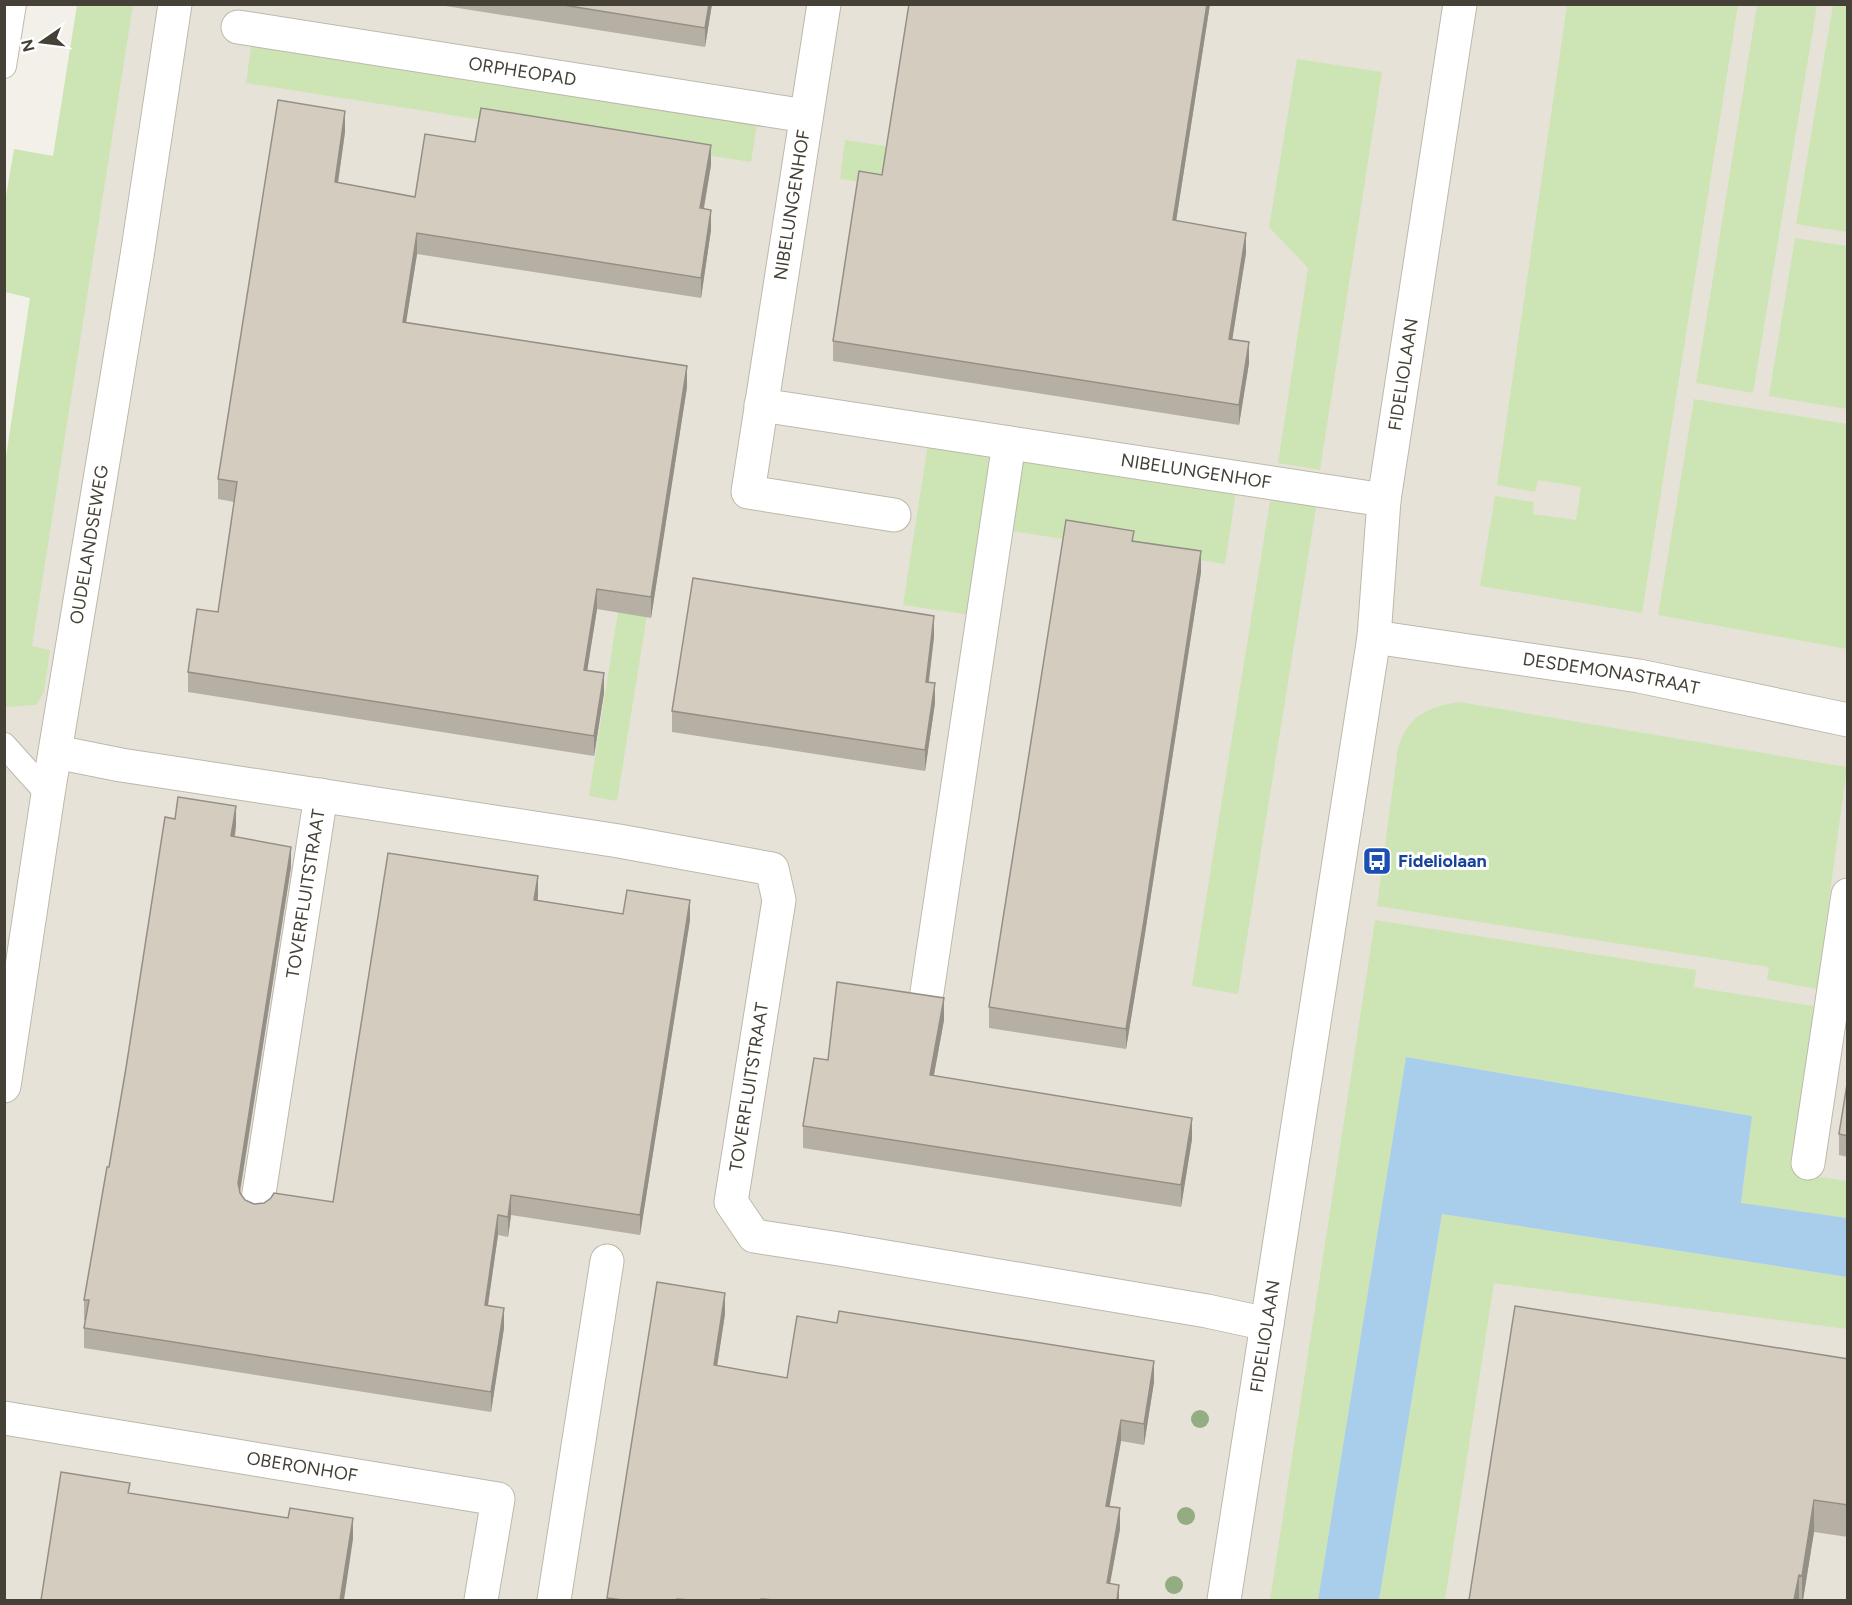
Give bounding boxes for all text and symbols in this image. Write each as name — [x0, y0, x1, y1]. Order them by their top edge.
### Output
north arrow — [12, 12, 72, 72]
text: N — [17, 37, 39, 54]
street label: ORPHEOPAD — [467, 52, 578, 91]
street label: NIBELUNGENHOF — [769, 128, 815, 282]
street label: FIDELIOLAAN — [1384, 317, 1423, 432]
street label: NIBELUNGENHOF — [1119, 449, 1273, 494]
street label: OUDELANDSEWEG — [65, 463, 113, 626]
street label: DESDEMONASTRAAT — [1521, 648, 1702, 699]
street label: TOVERFLUITSTRAAT — [282, 807, 330, 980]
bus stop icon: Fideliolaan — [1361, 845, 1393, 877]
place label: Fideliolaan — [1398, 850, 1487, 872]
street label: TOVERFLUITSTRAAT — [725, 1001, 773, 1173]
street label: FIDELIOLAAN — [1245, 1278, 1285, 1394]
street label: OBERONHOF — [245, 1447, 359, 1487]

